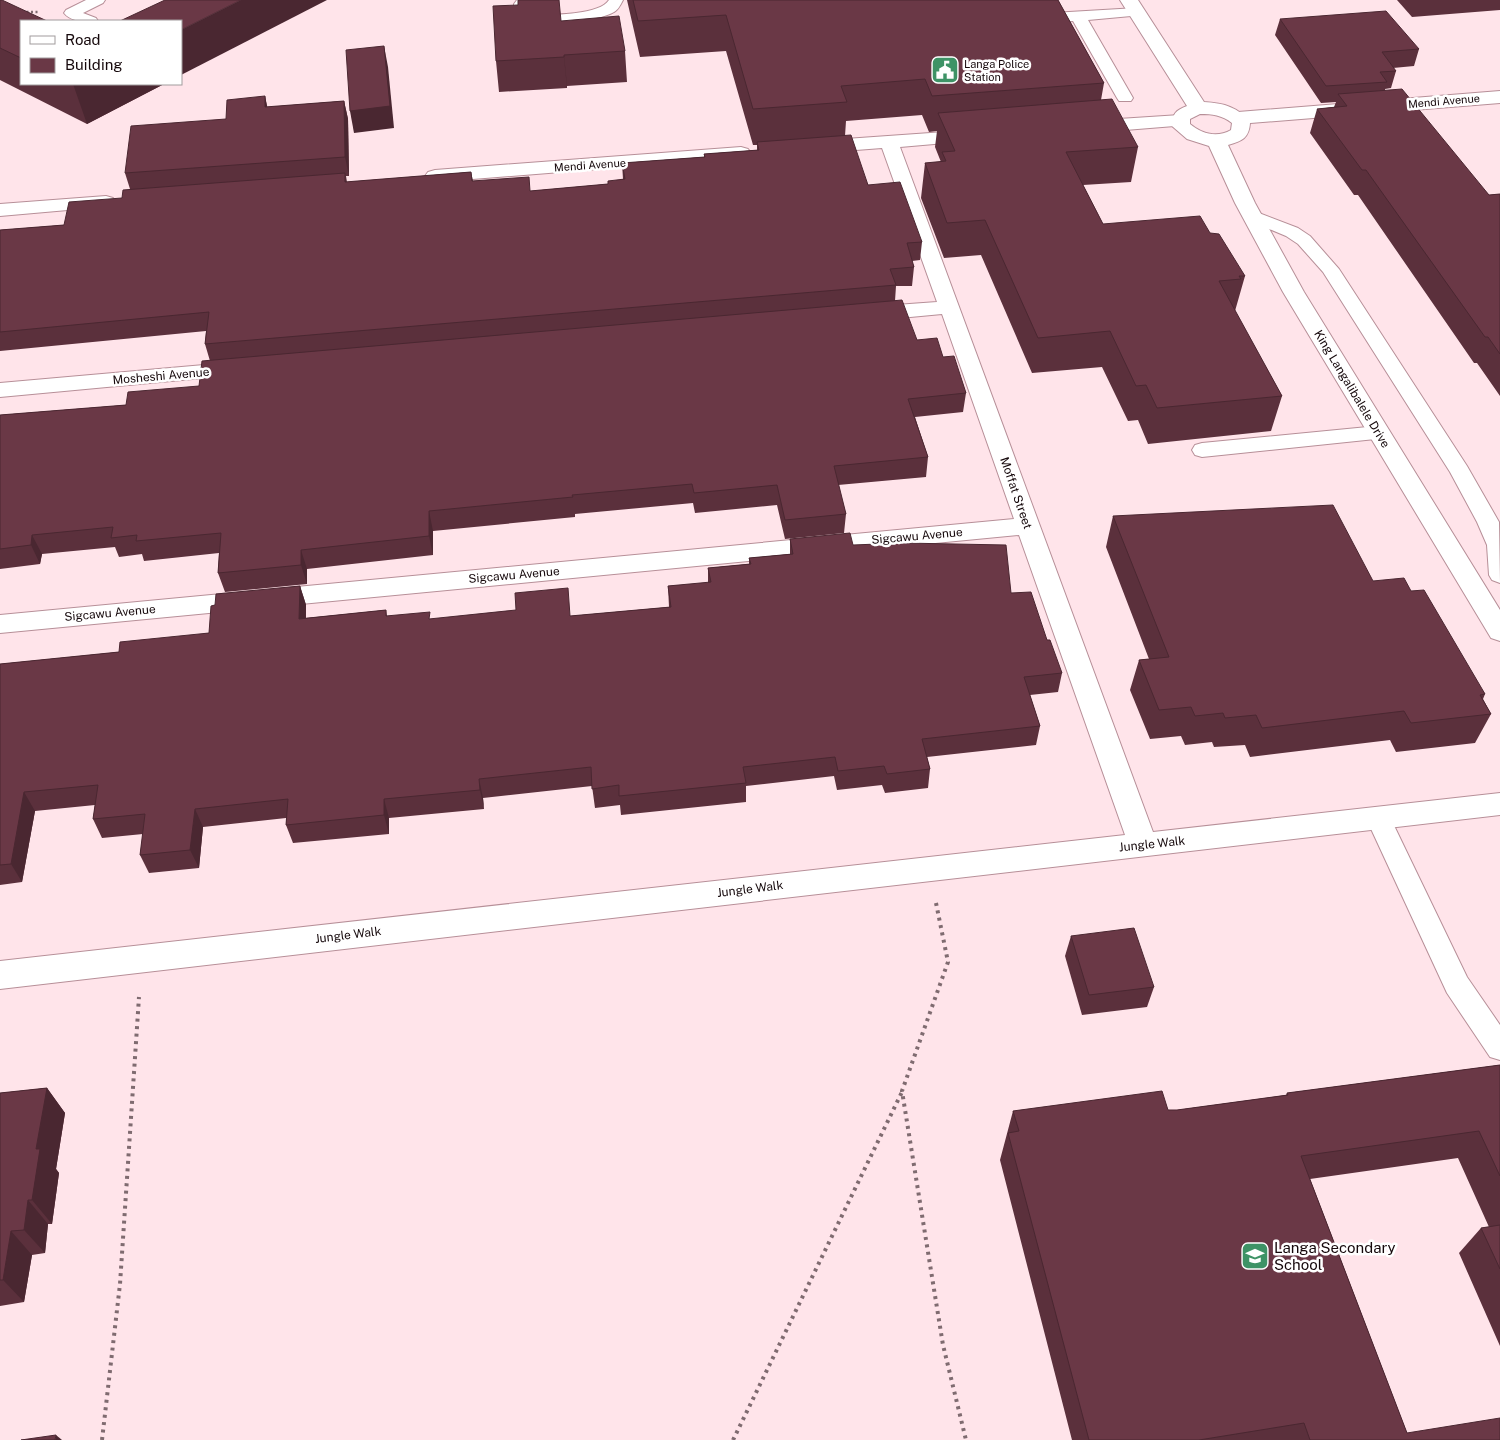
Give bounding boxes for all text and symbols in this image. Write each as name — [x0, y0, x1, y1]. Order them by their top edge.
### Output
legend — [20, 20, 182, 85]
text: Road — [65, 31, 101, 48]
public building icon: Langa Police Station — [930, 55, 960, 85]
text: Building — [65, 56, 123, 73]
place label: Langa Police Station — [964, 58, 1029, 83]
street label: Mendi Avenue — [1408, 92, 1480, 110]
street label: Mendi Avenue — [554, 157, 626, 173]
street label: King Langalibalele Drive — [1311, 328, 1393, 451]
street label: Mosheshi Avenue — [112, 365, 210, 387]
street label: Moffat Street — [997, 455, 1035, 531]
street label: Sigcawu Avenue — [871, 525, 963, 547]
street label: Sigcawu Avenue — [468, 564, 560, 586]
street label: Sigcawu Avenue — [64, 602, 156, 624]
street label: Jungle Walk — [1118, 834, 1186, 854]
street label: Jungle Walk — [716, 878, 784, 900]
street label: Jungle Walk — [314, 924, 382, 946]
place label: Langa Secondary School — [1274, 1239, 1396, 1273]
school or university icon: Langa Secondary School — [1240, 1241, 1270, 1271]

